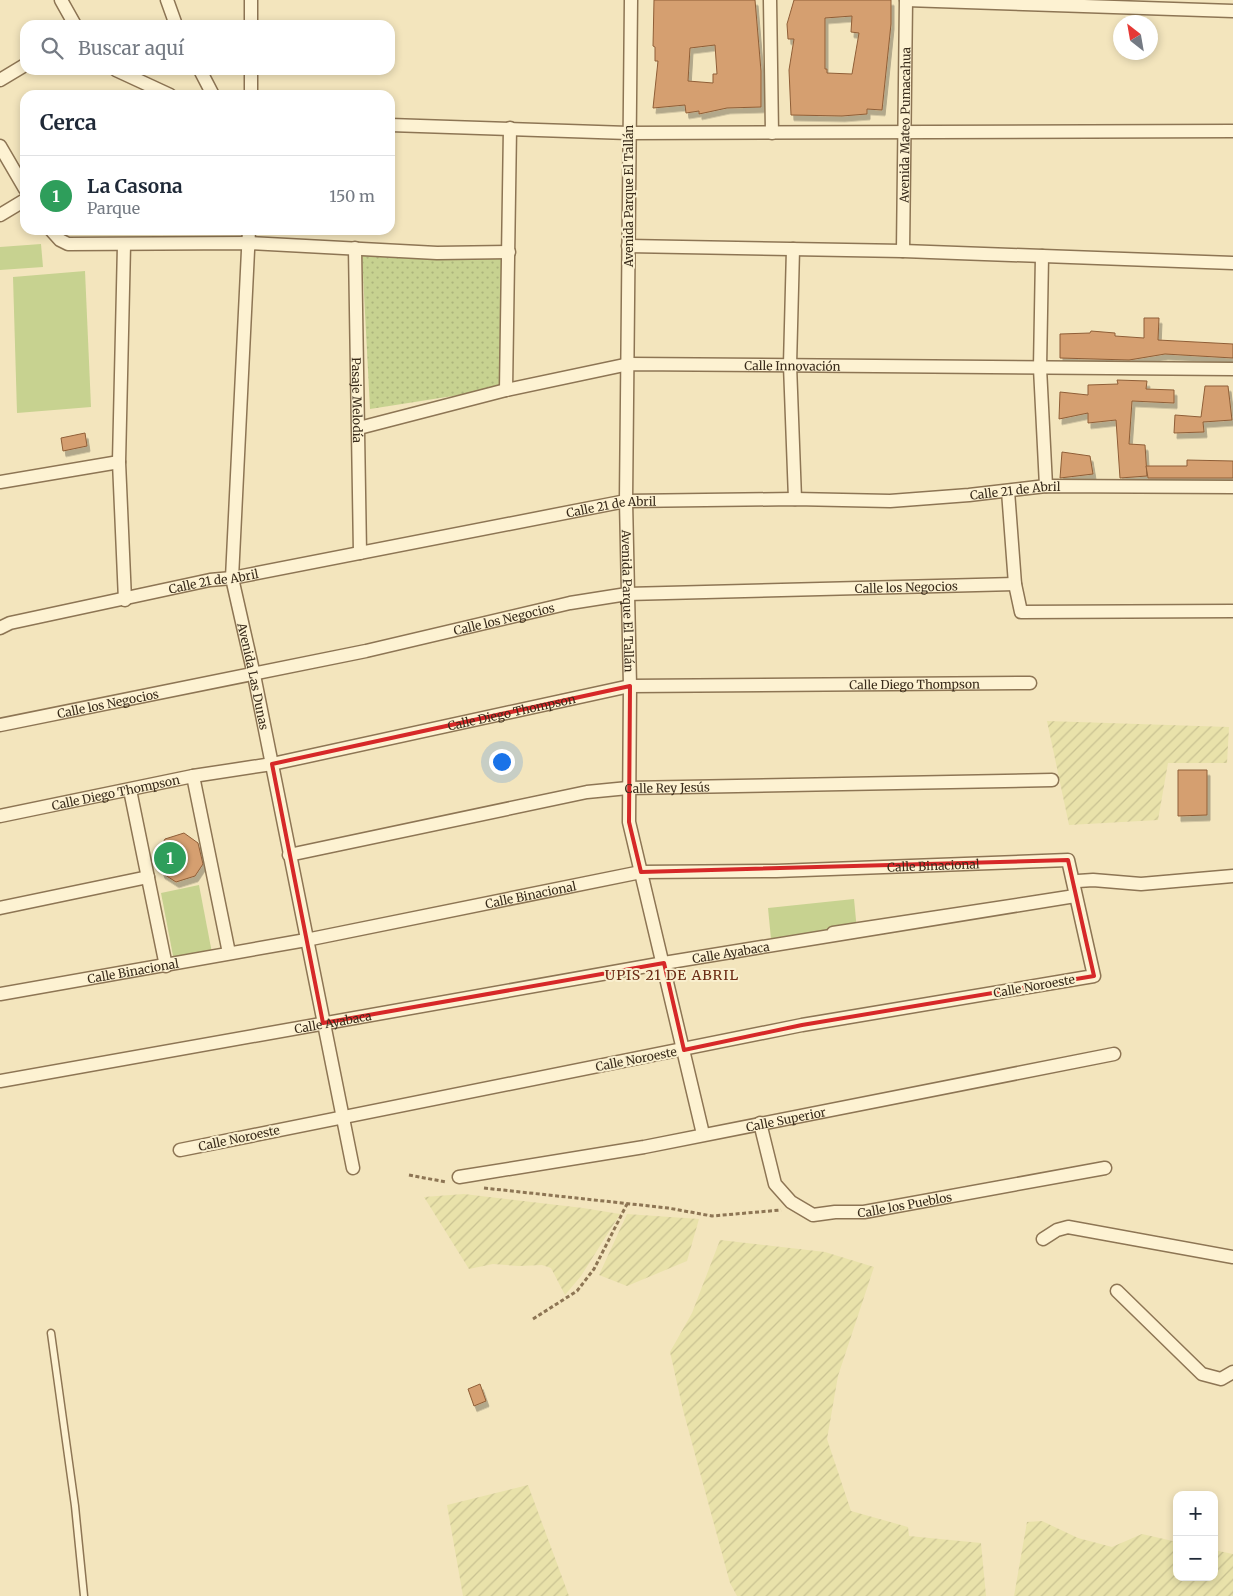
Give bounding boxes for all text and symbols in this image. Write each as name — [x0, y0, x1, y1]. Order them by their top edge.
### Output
north arrow — [1113, 15, 1158, 60]
search box — [20, 20, 395, 75]
icon: search — [38, 34, 66, 62]
text: Buscar aquí — [78, 36, 184, 60]
street label: Avenida Mateo Pumacahua — [896, 46, 913, 204]
text: Cerca — [40, 109, 97, 136]
street label: Avenida Parque El Tallán — [621, 125, 636, 268]
text: La Casona — [87, 174, 183, 198]
text: 1 — [52, 186, 60, 206]
text: 150 m — [329, 186, 375, 206]
text: Parque — [87, 198, 140, 218]
street label: Pasaje Melodía — [349, 357, 366, 444]
street label: Calle Innovación — [744, 357, 841, 373]
street label: Calle 21 de Abril — [969, 478, 1061, 502]
street label: Calle 21 de Abril — [565, 493, 657, 520]
street label: Avenida Parque El Tallán — [619, 528, 637, 673]
street label: Calle 21 de Abril — [167, 565, 260, 596]
street label: Calle los Negocios — [854, 578, 958, 596]
street label: Calle los Negocios — [452, 599, 556, 638]
street label: Avenida Las Dunas — [235, 620, 272, 731]
street label: Calle Diego Thompson — [849, 676, 980, 692]
street label: Calle los Negocios — [56, 686, 160, 721]
street label: Calle Diego Thompson — [446, 691, 577, 733]
your location — [489, 749, 515, 775]
street label: Calle Diego Thompson — [50, 771, 181, 813]
street label: Calle Rey Jesús — [624, 779, 710, 796]
pin: 1 — [154, 839, 186, 877]
street label: Calle Binacional — [887, 856, 980, 874]
street label: Calle Binacional — [484, 878, 578, 911]
street label: Calle Ayabaca — [691, 938, 771, 966]
street label: Calle Binacional — [86, 955, 180, 986]
district label: UPIS 21 DE ABRIL — [605, 966, 739, 984]
street label: Calle Noroeste — [992, 971, 1076, 1001]
street label: Calle Ayabaca — [293, 1008, 373, 1036]
street label: Calle Noroeste — [594, 1044, 678, 1074]
street label: Calle Superior — [745, 1104, 828, 1134]
street label: Calle Noroeste — [197, 1122, 281, 1154]
street label: Calle los Pueblos — [858, 1189, 953, 1220]
map controls — [1173, 1491, 1218, 1581]
button: + — [1173, 1491, 1218, 1536]
button: − — [1173, 1536, 1218, 1581]

